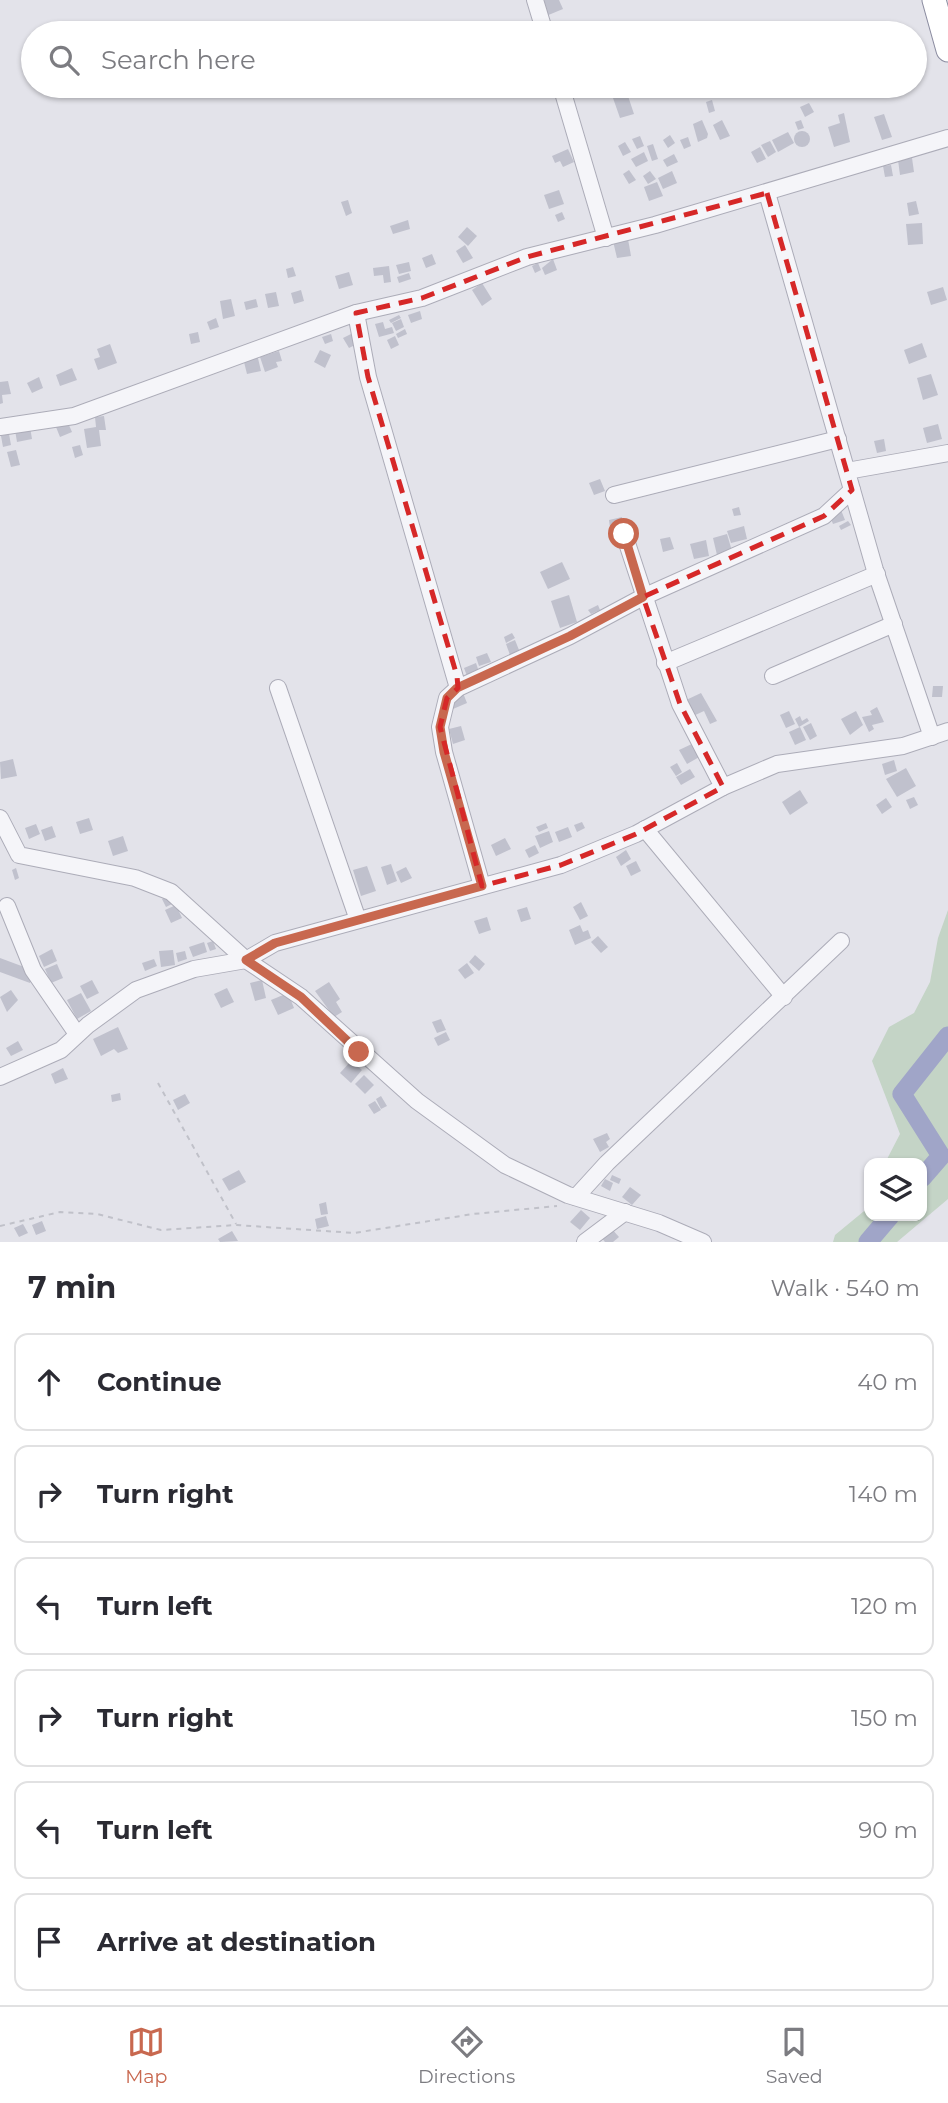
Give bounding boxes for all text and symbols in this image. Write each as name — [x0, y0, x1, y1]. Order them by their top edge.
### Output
search box — [21, 21, 927, 98]
icon: search — [45, 41, 83, 79]
text: Search here — [101, 44, 256, 76]
route start — [608, 518, 639, 549]
route end — [343, 1036, 374, 1067]
map controls — [864, 1158, 927, 1221]
button: layers — [864, 1158, 927, 1221]
text: 7 min — [28, 1269, 116, 1306]
text: Walk · 540 m — [770, 1274, 920, 1302]
icon: ahead — [30, 1363, 68, 1401]
text: Continue — [97, 1366, 222, 1398]
text: 40 m — [857, 1368, 918, 1396]
icon: right — [30, 1475, 68, 1513]
text: Turn right — [97, 1478, 233, 1510]
text: 140 m — [849, 1480, 918, 1508]
icon: left — [30, 1587, 68, 1625]
text: Turn left — [97, 1590, 213, 1622]
text: 120 m — [851, 1592, 918, 1620]
icon: right — [30, 1699, 68, 1737]
text: Turn right — [97, 1702, 233, 1734]
text: 150 m — [851, 1704, 918, 1732]
icon: left — [30, 1811, 68, 1849]
text: Turn left — [97, 1814, 213, 1846]
text: 90 m — [858, 1816, 918, 1844]
icon: arrive — [30, 1923, 68, 1961]
text: Arrive at destination — [97, 1926, 376, 1958]
tab: Map — [125, 2023, 167, 2088]
tab: Directions — [418, 2023, 515, 2088]
tab: Saved — [766, 2023, 823, 2088]

